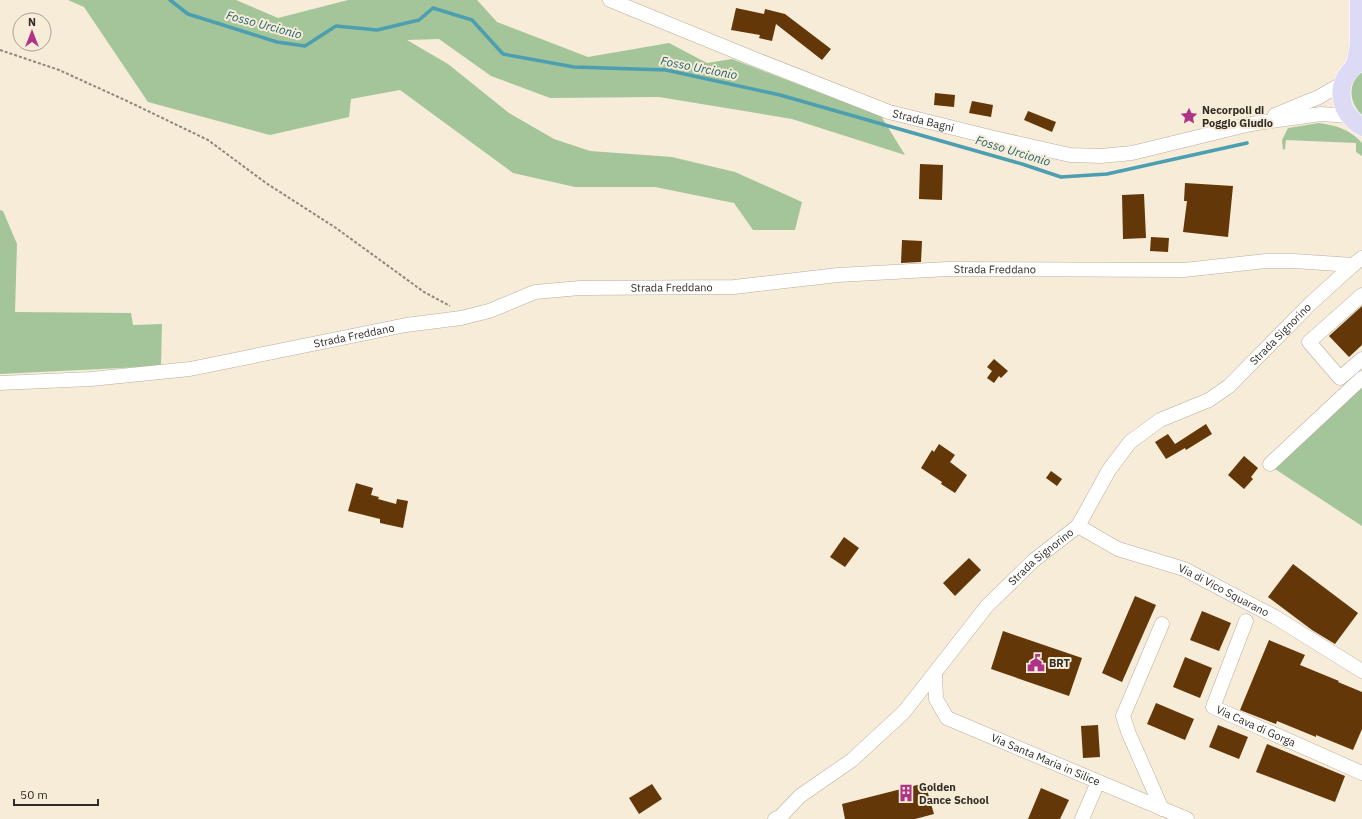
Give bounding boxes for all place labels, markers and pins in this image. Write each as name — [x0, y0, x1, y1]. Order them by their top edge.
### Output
place label: Necorpoli di Poggio Giudio — [1202, 103, 1273, 130]
place icon: Necorpoli di Poggio Giudio — [1179, 106, 1199, 126]
public building icon: BRT — [1026, 653, 1046, 673]
place label: BRT — [1049, 656, 1070, 670]
place label: Golden Dance School — [919, 780, 989, 807]
building icon: Golden Dance School — [896, 783, 916, 803]

